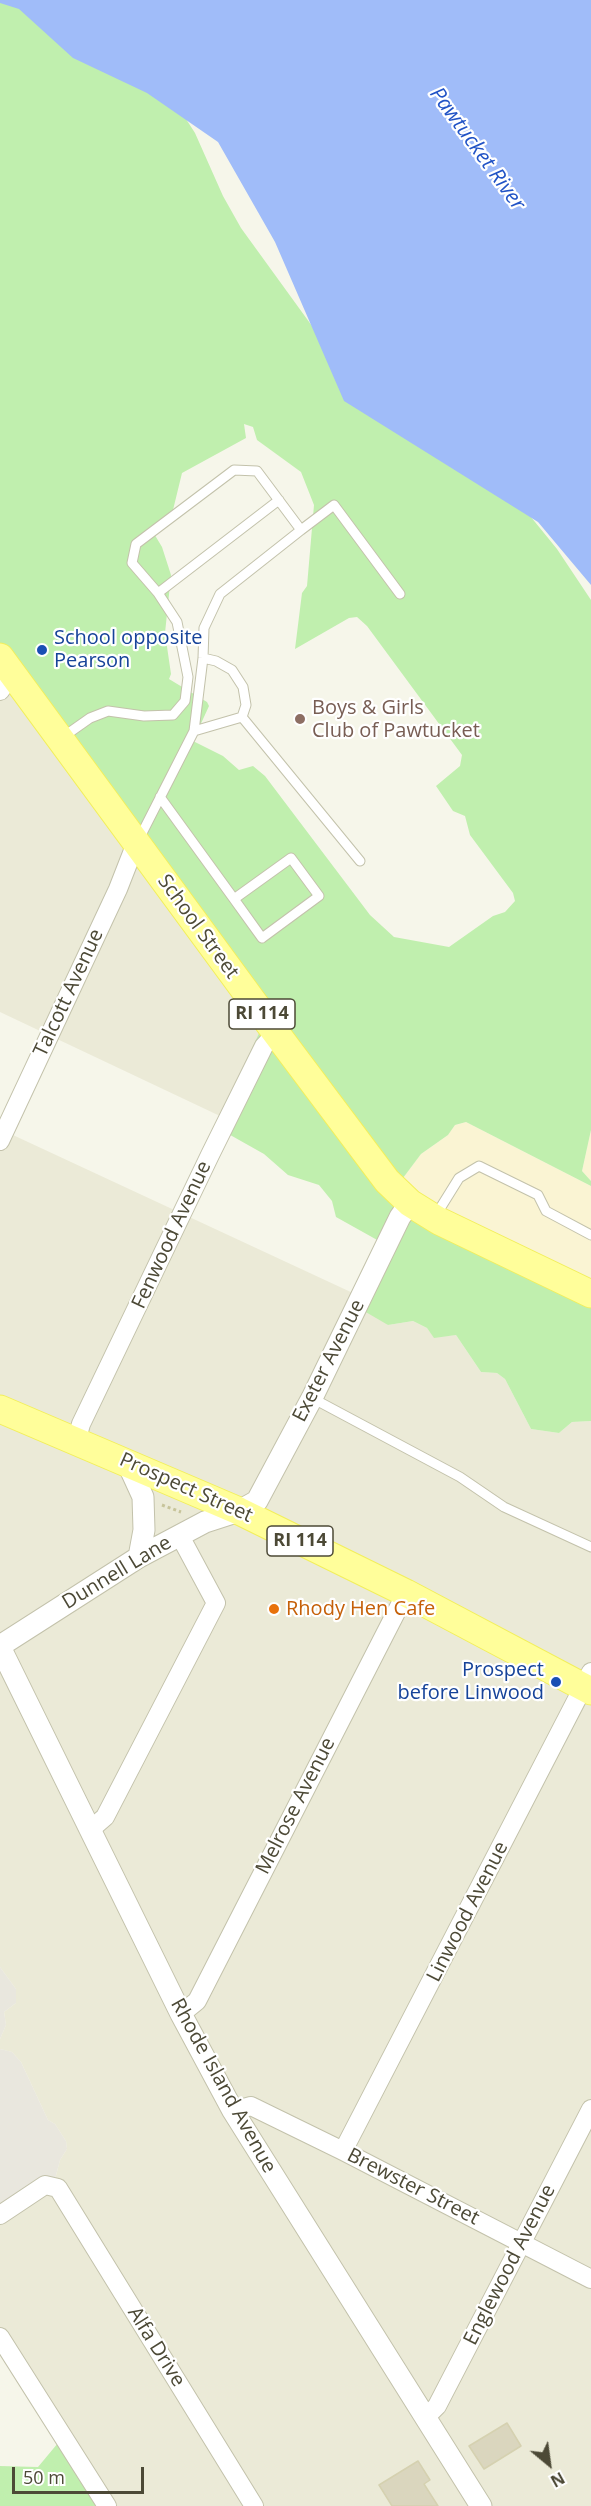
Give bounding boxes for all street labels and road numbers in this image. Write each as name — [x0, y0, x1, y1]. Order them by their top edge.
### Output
street label: School Street — [152, 870, 244, 984]
street label: Talcott Avenue — [29, 925, 109, 1061]
road number: RI 114 — [229, 999, 295, 1029]
street label: Fenwood Avenue — [127, 1157, 217, 1313]
street label: Exeter Avenue — [288, 1296, 370, 1426]
street label: Prospect Street — [116, 1448, 256, 1528]
road number: RI 114 — [267, 1526, 333, 1556]
street label: Dunnell Lane — [58, 1531, 176, 1615]
street label: Melrose Avenue — [251, 1734, 341, 1878]
street label: Linwood Avenue — [422, 1838, 514, 1986]
street label: Rhode Island Avenue — [165, 1995, 281, 2177]
street label: Brewster Street — [343, 2143, 483, 2231]
street label: Englewood Avenue — [459, 2181, 561, 2349]
street label: Alfa Drive — [122, 2303, 190, 2391]

